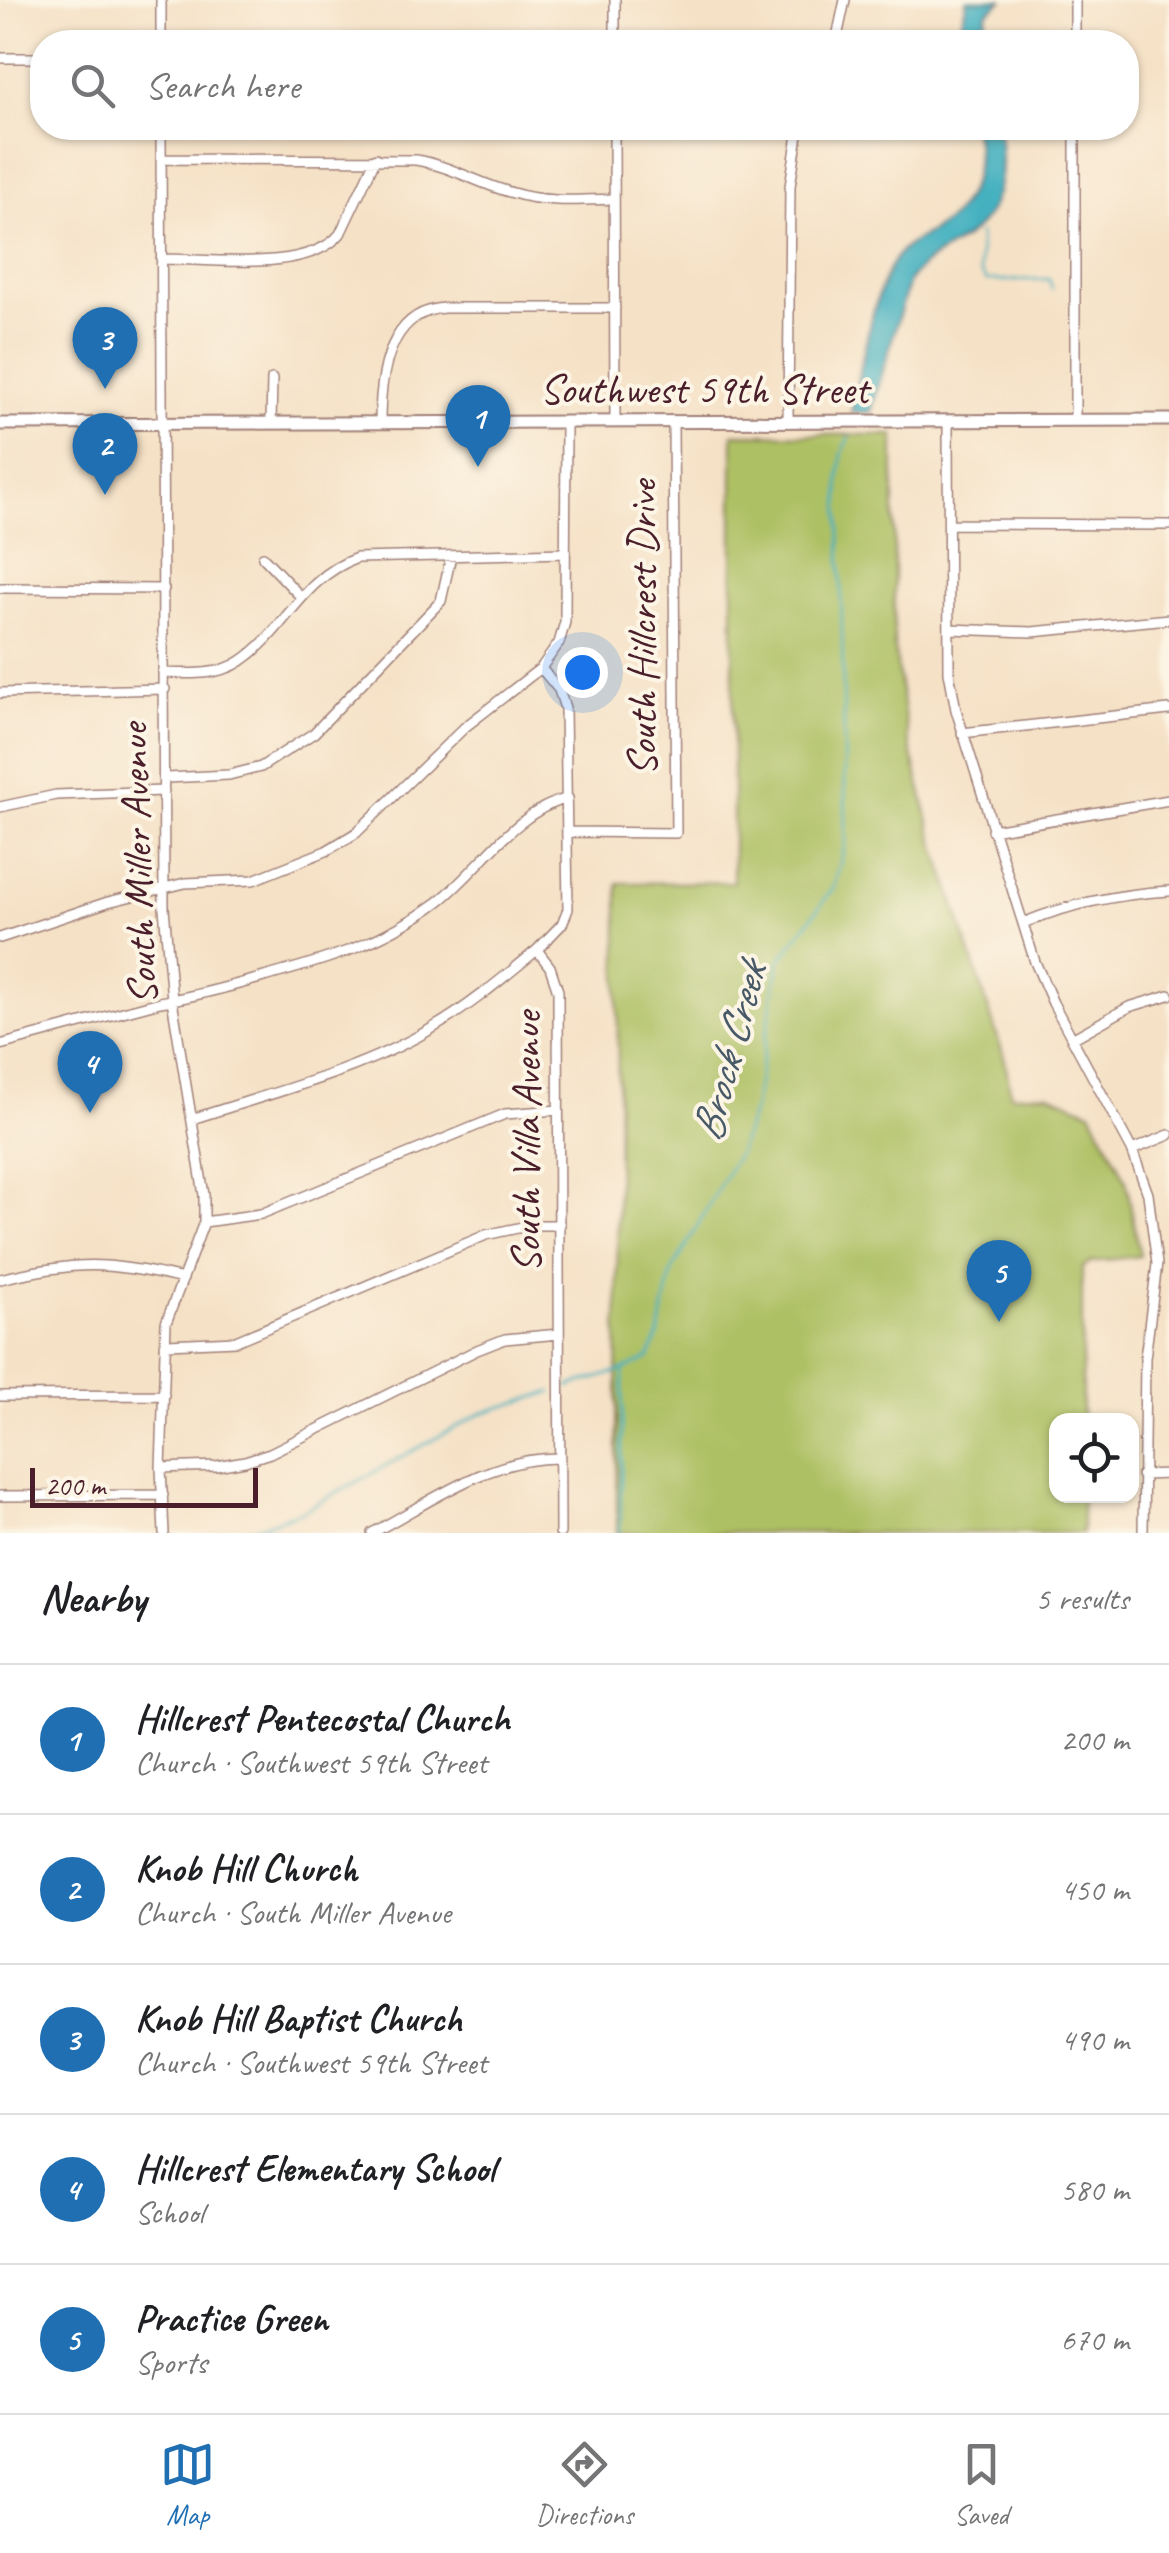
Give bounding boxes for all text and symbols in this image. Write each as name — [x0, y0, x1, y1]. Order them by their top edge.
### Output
search box — [30, 30, 1139, 140]
icon: search — [65, 58, 120, 113]
text: Search here — [145, 62, 300, 109]
pin: 3 — [72, 306, 138, 389]
street label: Southwest 59th Street — [540, 363, 872, 416]
pin: 1 — [446, 384, 510, 467]
pin: 2 — [72, 412, 138, 495]
street label: South Hillcrest Drive — [616, 478, 669, 776]
your location — [557, 647, 608, 698]
street label: South Miller Avenue — [106, 719, 169, 1006]
water label: Brock Creek — [678, 950, 782, 1147]
street label: South Villa Avenue — [500, 1008, 553, 1273]
pin: 4 — [58, 1030, 122, 1113]
pin: 5 — [966, 1240, 1032, 1322]
map controls — [1049, 1413, 1139, 1503]
button: locate — [1049, 1413, 1139, 1503]
scale bar — [30, 1463, 258, 1508]
text: 200 m — [45, 1468, 105, 1503]
text: Nearby — [40, 1572, 146, 1625]
text: 5 results — [1035, 1578, 1129, 1619]
text: Hillcrest Pentecostal Church — [135, 1695, 510, 1742]
text: 1 — [65, 1719, 80, 1760]
text: 200 m — [1060, 1719, 1129, 1760]
text: Church · Southwest 59th Street — [135, 1742, 487, 1783]
text: Knob Hill Church — [135, 1845, 357, 1892]
text: 2 — [65, 1869, 80, 1910]
text: 450 m — [1060, 1869, 1129, 1910]
text: Church · South Miller Avenue — [135, 1892, 451, 1933]
text: Knob Hill Baptist Church — [135, 1995, 462, 2042]
text: 3 — [65, 2019, 80, 2060]
text: 490 m — [1060, 2019, 1129, 2060]
text: Church · Southwest 59th Street — [135, 2042, 487, 2083]
text: Hillcrest Elementary School — [135, 2145, 495, 2192]
text: 4 — [65, 2169, 80, 2210]
text: 580 m — [1060, 2169, 1129, 2210]
text: School — [135, 2192, 204, 2233]
text: Practice Green — [135, 2295, 328, 2342]
text: 5 — [66, 2319, 79, 2360]
text: 670 m — [1060, 2319, 1129, 2360]
text: Sports — [135, 2342, 207, 2383]
tab: Map — [160, 2437, 215, 2532]
tab: Directions — [536, 2437, 633, 2532]
tab: Saved — [954, 2437, 1009, 2532]

